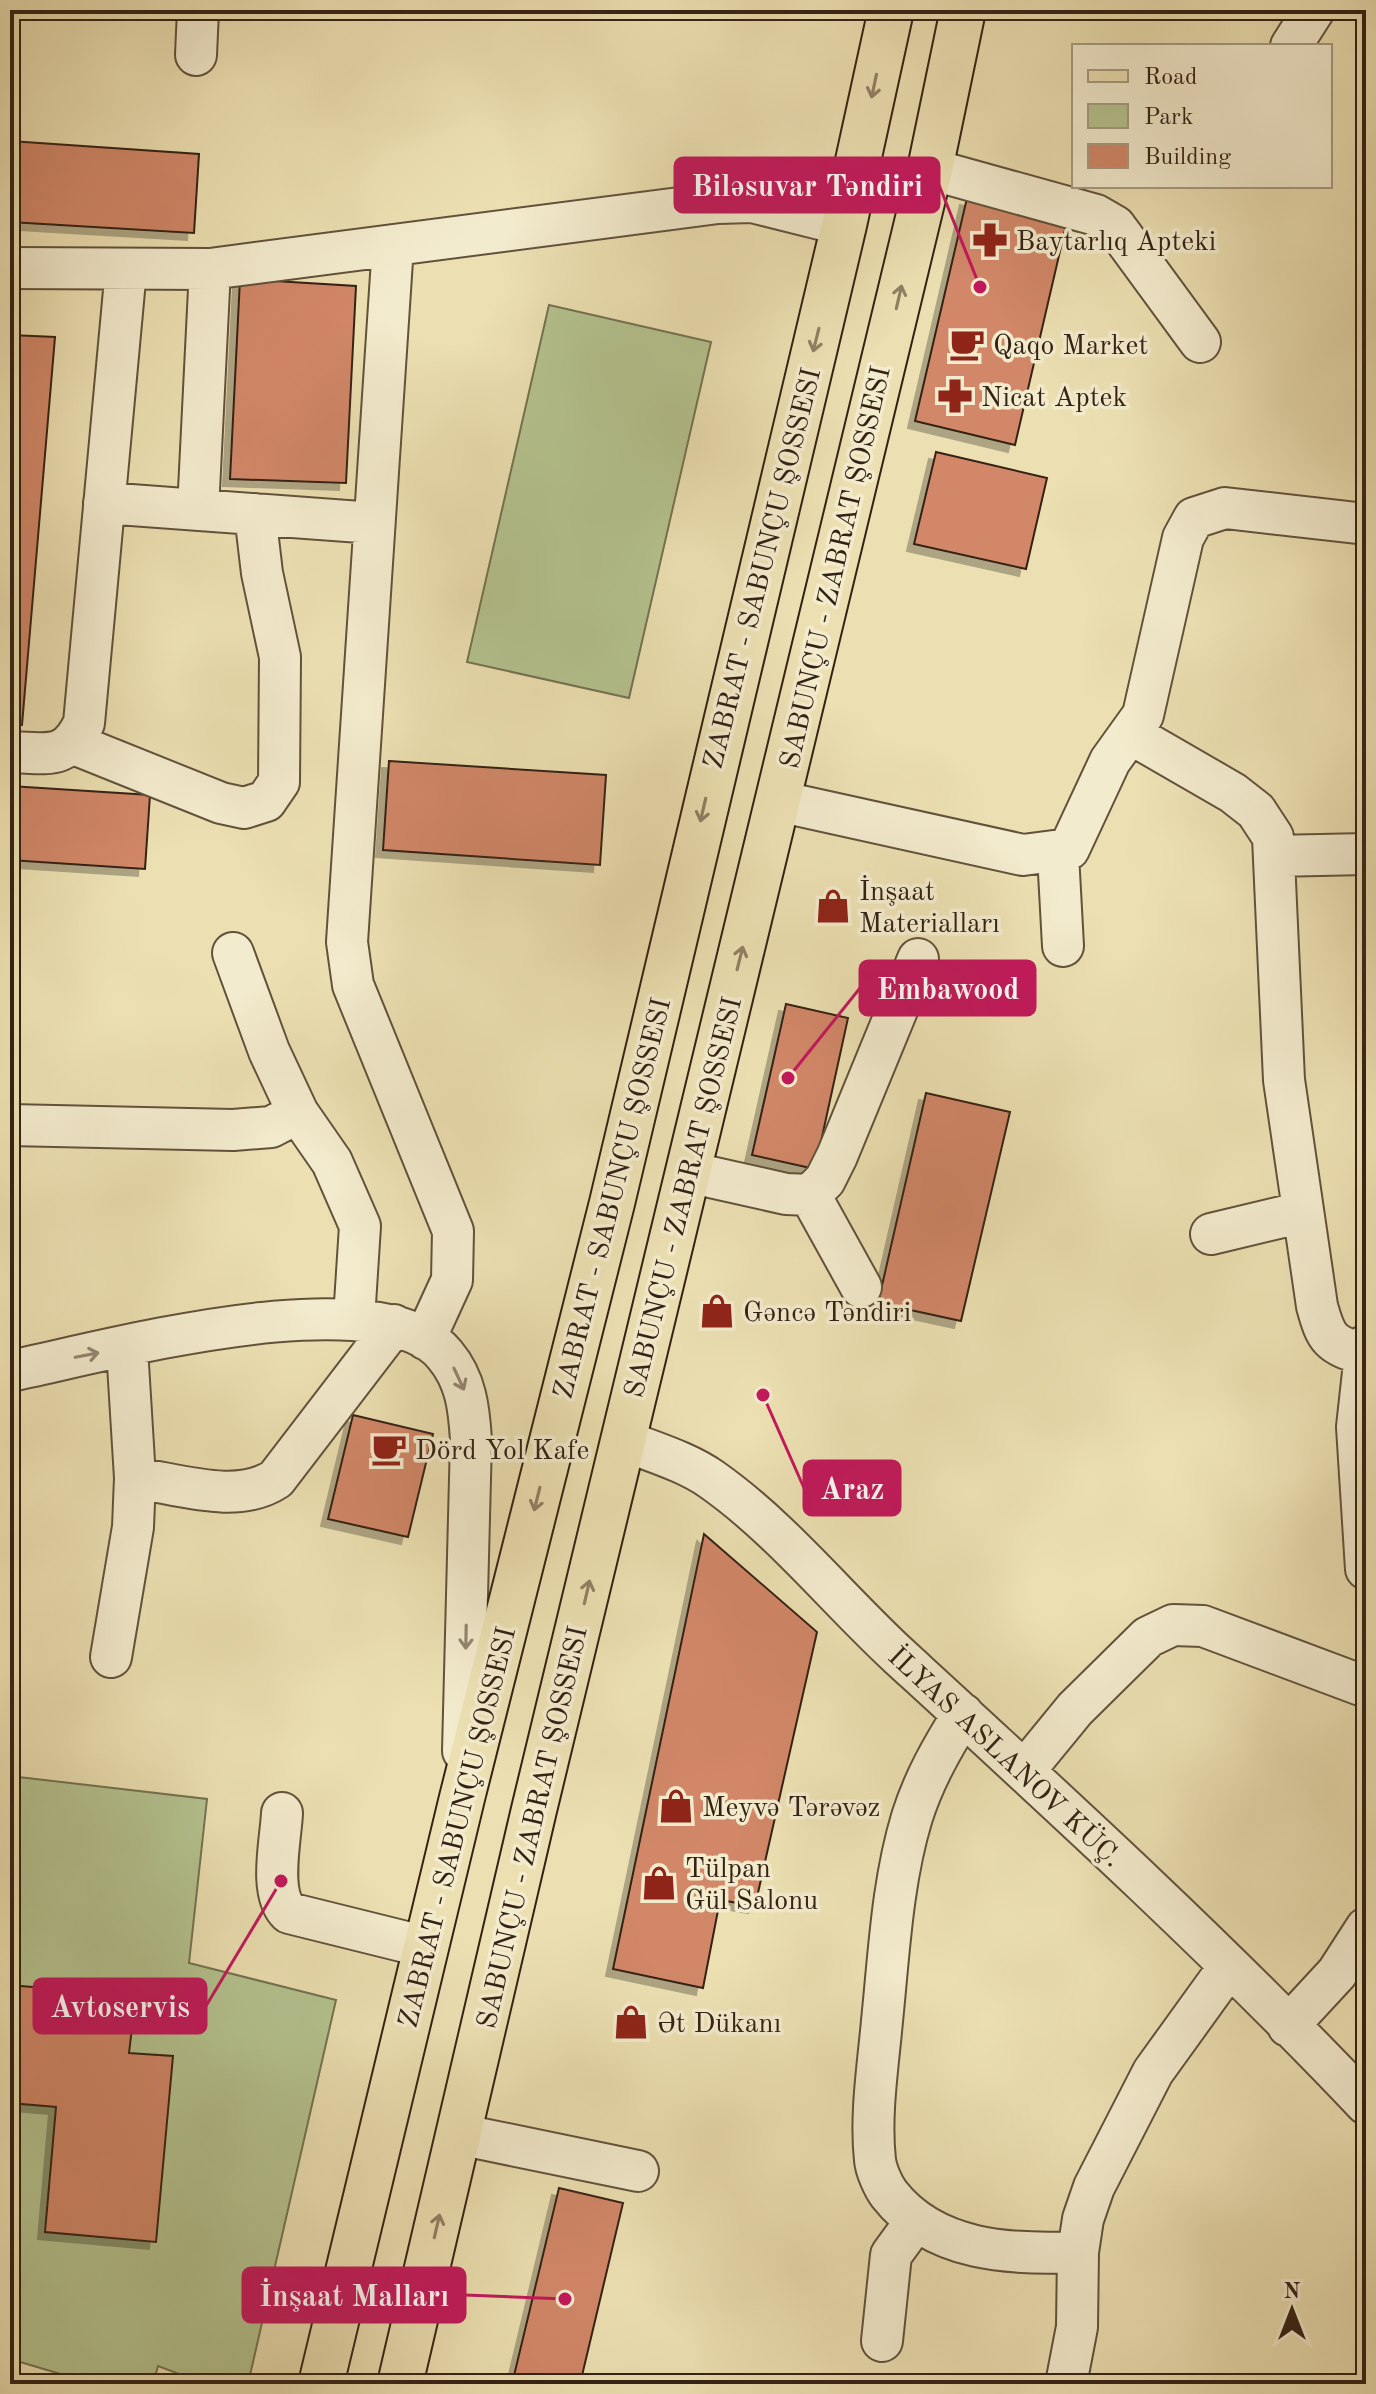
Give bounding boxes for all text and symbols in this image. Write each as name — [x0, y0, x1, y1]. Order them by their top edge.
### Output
legend — [1072, 44, 1332, 188]
text: Road — [1144, 66, 1197, 90]
one-way arrow — [866, 73, 881, 99]
text: Park — [1144, 106, 1193, 130]
text: Building — [1144, 146, 1231, 170]
callout: Biləsuvar Təndiri — [675, 158, 939, 212]
text: Biləsuvar Təndiri — [691, 173, 923, 203]
pharmacy icon: Baytarlıq Apteki — [971, 221, 1009, 259]
place label: Baytarlıq Apteki — [1016, 229, 1216, 257]
one-way arrow — [892, 284, 907, 310]
cafe icon: Qaqo Market — [948, 325, 986, 363]
one-way arrow — [808, 326, 823, 352]
place label: Qaqo Market — [993, 333, 1148, 361]
street label: SABUNÇU - ZABRAT ŞOSSESI — [777, 364, 897, 772]
street label: ZABRAT - SABUNÇU ŞOSSESI — [700, 365, 827, 772]
pharmacy icon: Nicat Aptek — [936, 377, 974, 415]
place label: Nicat Aptek — [981, 385, 1127, 413]
one-way arrow — [695, 797, 710, 823]
place label: İnşaat Materialları — [859, 875, 1000, 939]
shop icon: İnşaat Materialları — [814, 887, 852, 925]
one-way arrow — [734, 946, 749, 971]
callout: Embawood — [860, 961, 1035, 1015]
text: Embawood — [876, 976, 1020, 1006]
street label: SABUNÇU - ZABRAT ŞOSSESI — [621, 994, 748, 1401]
street label: ZABRAT - SABUNÇU ŞOSSESI — [550, 995, 677, 1402]
shop icon: Gəncə Təndiri — [698, 1292, 736, 1330]
place label: Gəncə Təndiri — [743, 1300, 911, 1328]
one-way arrow — [73, 1347, 99, 1362]
one-way arrow — [452, 1367, 467, 1391]
cafe icon: Dörd Yol Kafe — [370, 1430, 408, 1468]
place label: Dörd Yol Kafe — [415, 1438, 589, 1466]
callout: Araz — [804, 1461, 900, 1515]
text: Araz — [820, 1476, 884, 1506]
one-way arrow — [529, 1485, 544, 1511]
one-way arrow — [580, 1579, 595, 1605]
one-way arrow — [458, 1623, 474, 1650]
street label: ZABRAT - SABUNÇU ŞOSSESI — [395, 1624, 522, 2031]
street label: SABUNÇU - ZABRAT ŞOSSESI — [474, 1624, 594, 2032]
street label: İLYAS ASLANOV KÜÇ. — [882, 1640, 1129, 1874]
shop icon: Meyvə Tərəvəz — [657, 1787, 695, 1825]
place label: Meyvə Tərəvəz — [702, 1795, 880, 1823]
place label: Tülpan Gül Salonu — [685, 1856, 818, 1916]
shop icon: Tülpan Gül Salonu — [640, 1864, 678, 1902]
callout: Avtoservis — [34, 1979, 206, 2033]
text: Avtoservis — [50, 1994, 190, 2024]
shop icon: Ət Dükanı — [612, 2003, 650, 2041]
place label: Ət Dükanı — [657, 2011, 781, 2039]
one-way arrow — [430, 2214, 445, 2240]
callout: İnşaat Malları — [243, 2268, 465, 2322]
north arrow — [1252, 2270, 1332, 2350]
text: İnşaat Malları — [259, 2277, 449, 2313]
text: N — [1284, 2281, 1301, 2303]

